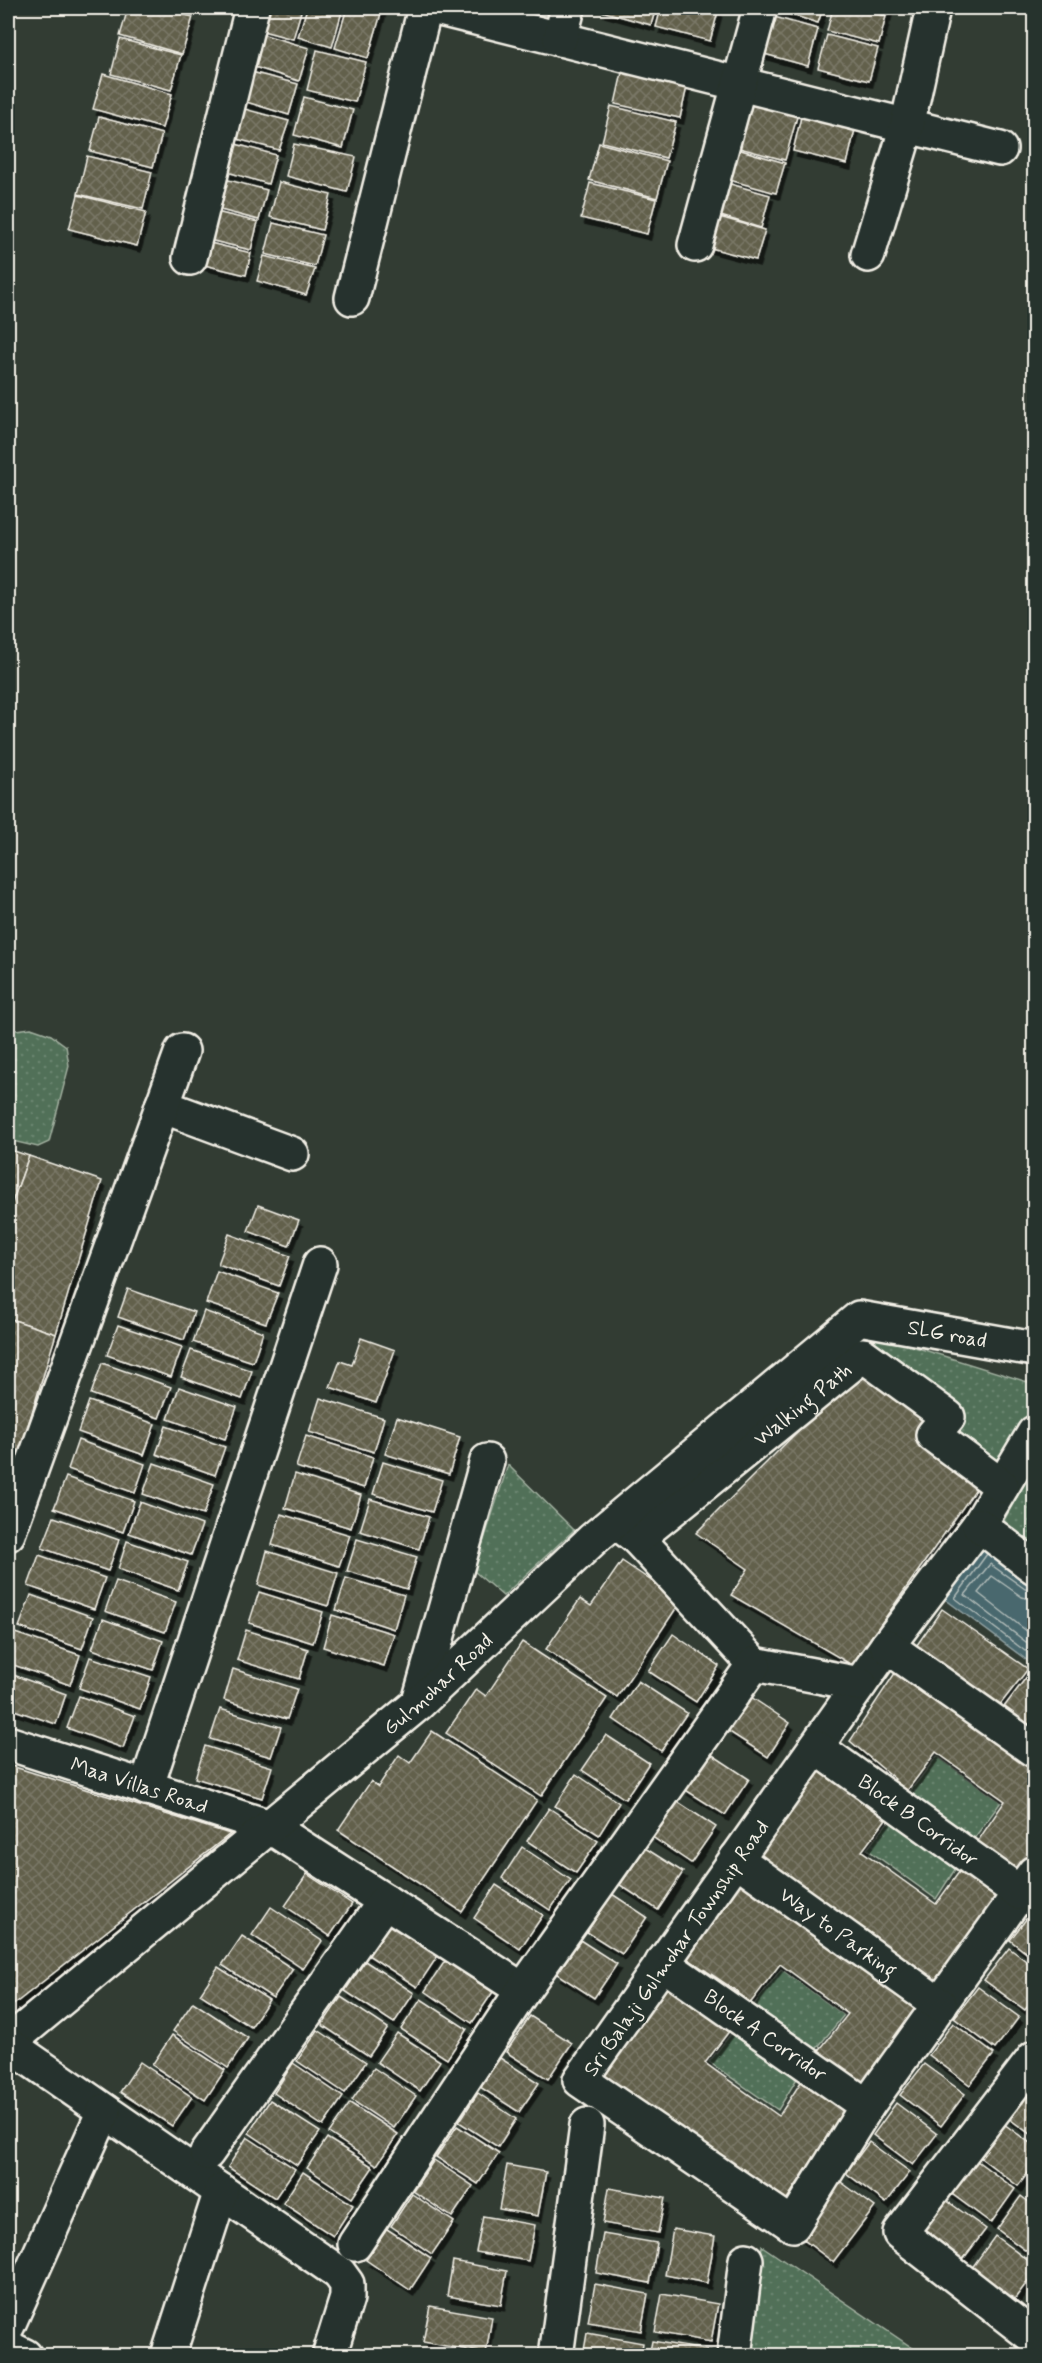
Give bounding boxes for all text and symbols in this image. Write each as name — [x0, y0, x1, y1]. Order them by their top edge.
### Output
street label: SLG road — [905, 1314, 989, 1355]
street label: Walking Path — [748, 1357, 858, 1453]
street label: Gulmohar Road — [377, 1627, 500, 1742]
street label: Maa Villas Road — [67, 1751, 211, 1821]
street label: Block B Corridor — [852, 1768, 984, 1874]
street label: Sri Balaji Gulmohar Township Road — [577, 1815, 776, 2082]
street label: Way to Parking — [773, 1881, 902, 1987]
street label: Block A Corridor — [698, 1983, 832, 2089]

